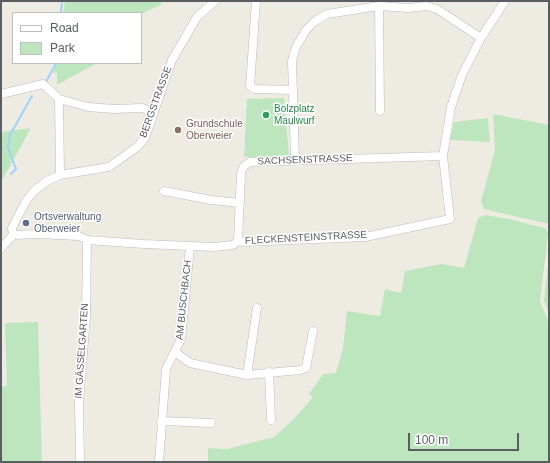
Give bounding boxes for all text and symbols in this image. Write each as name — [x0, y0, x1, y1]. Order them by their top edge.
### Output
legend — [12, 12, 142, 64]
text: Road — [50, 21, 79, 35]
text: Park — [50, 41, 75, 55]
street label: BERGSTRASSE — [138, 65, 174, 139]
place label: Bolzplatz Maulwurf — [274, 103, 315, 126]
marker: Bolzplatz Maulwurf — [261, 110, 271, 120]
place label: Grundschule Oberweier — [186, 118, 243, 142]
marker: Grundschule Oberweier — [173, 125, 183, 135]
street label: SACHSENSTRASSE — [257, 152, 353, 168]
place label: Ortsverwaltung Oberweier — [34, 211, 101, 234]
marker: Ortsverwaltung Oberweier — [21, 218, 31, 228]
street label: FLECKENSTEINSTRASSE — [245, 229, 367, 247]
street label: AM BUSCHBACH — [174, 259, 194, 341]
street label: IM GÄSSELGARTEN — [73, 303, 91, 399]
scale bar — [410, 425, 521, 451]
text: 100 m — [415, 433, 448, 447]

